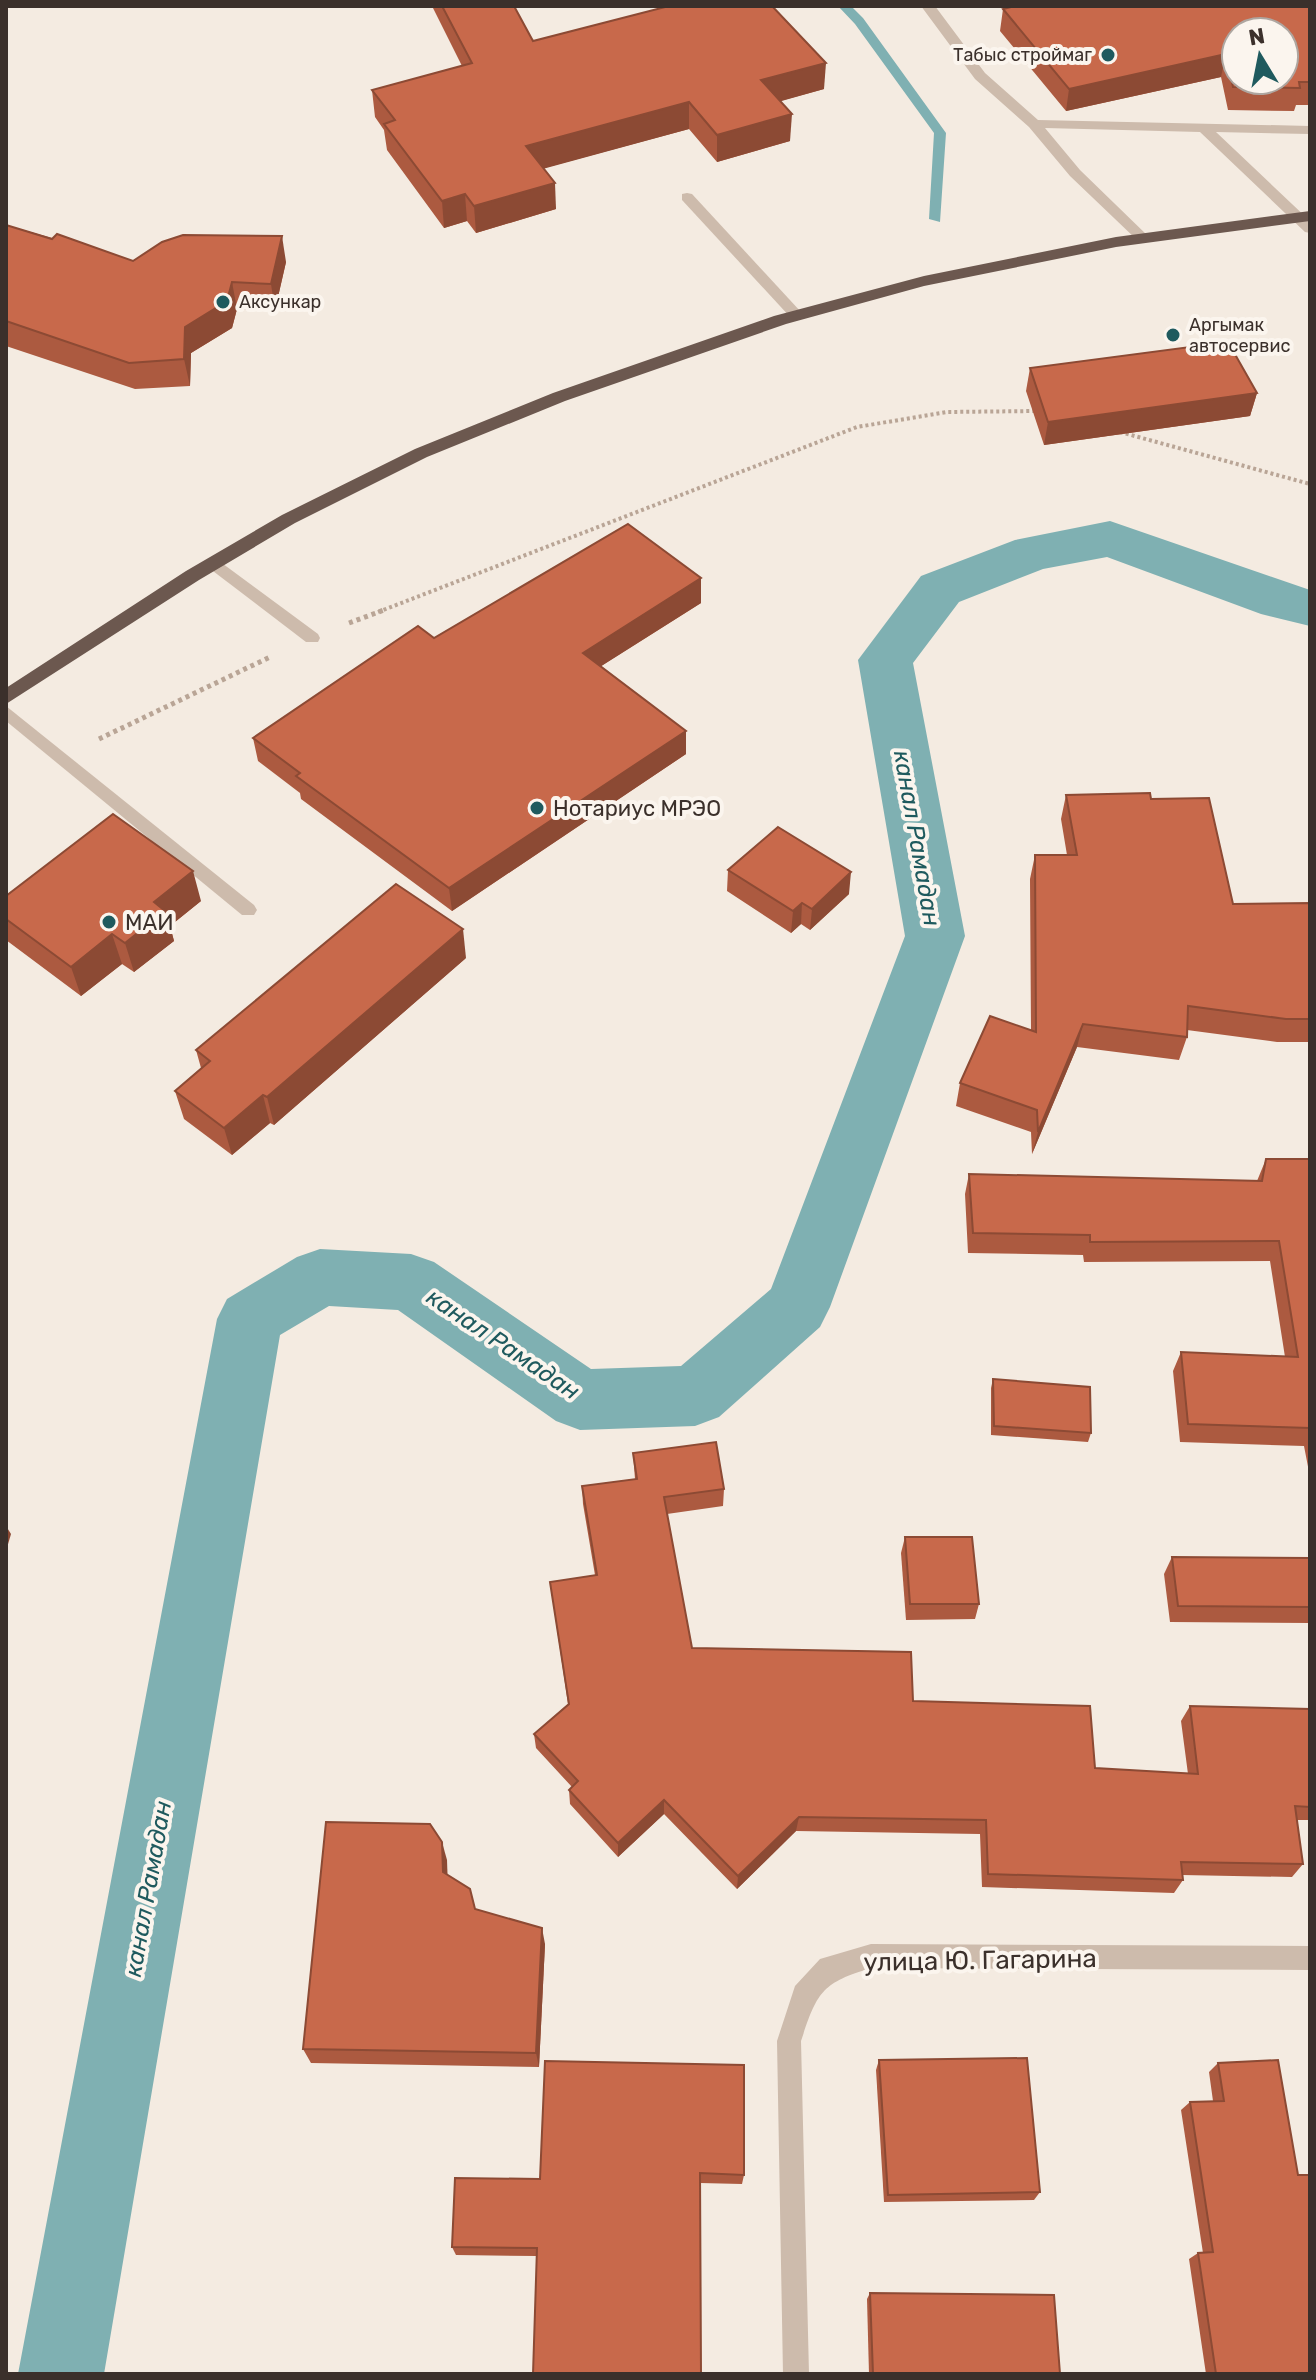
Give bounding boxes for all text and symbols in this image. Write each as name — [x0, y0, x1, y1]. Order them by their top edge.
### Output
north arrow — [1220, 16, 1300, 96]
text: N — [1246, 22, 1267, 51]
place label: Табыс строймаг — [953, 44, 1092, 66]
marker: Табыс строймаг — [1099, 46, 1117, 64]
place label: Аксункар — [239, 291, 321, 313]
marker: Аксункар — [214, 293, 232, 311]
place label: Аргымак автосервис — [1189, 314, 1290, 357]
marker: Аргымак автосервис — [1164, 326, 1182, 344]
water label: канал Рамадан — [888, 748, 946, 928]
place label: Нотариус МРЭО — [553, 795, 721, 822]
marker: Нотариус МРЭО — [528, 799, 546, 817]
place label: МАИ — [125, 909, 174, 936]
marker: МАИ — [100, 913, 118, 931]
water label: канал Рамадан — [421, 1283, 585, 1406]
water label: канал Рамадан — [119, 1799, 177, 1979]
street label: улица Ю. Гагарина — [863, 1943, 1097, 1978]

